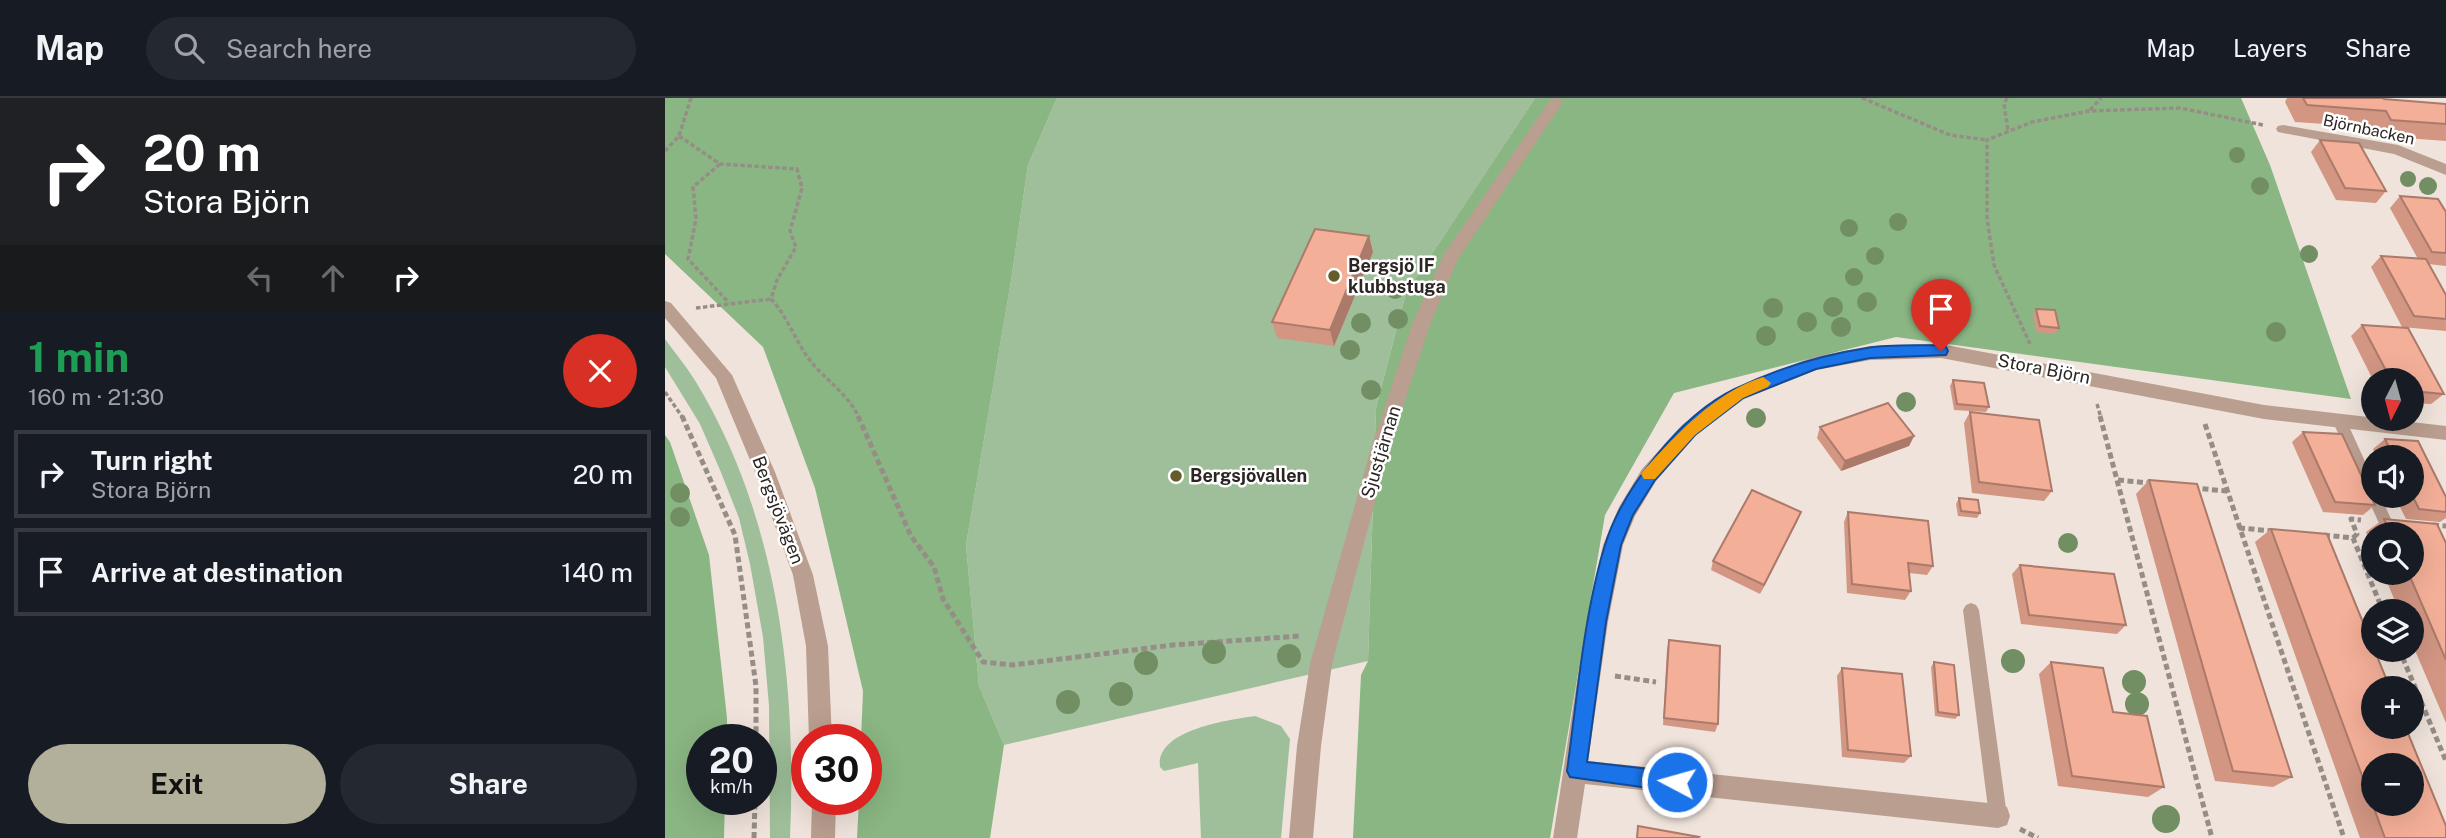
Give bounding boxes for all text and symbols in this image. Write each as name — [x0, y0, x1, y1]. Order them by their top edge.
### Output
search box — [146, 17, 636, 80]
text: Map — [35, 29, 104, 67]
icon: search — [170, 29, 208, 67]
text: Search here — [226, 33, 372, 64]
text: Map — [2146, 34, 2195, 62]
text: Layers — [2233, 34, 2307, 62]
text: Share — [2345, 34, 2411, 62]
street label: Björnbacken — [2321, 111, 2416, 148]
text: 20 m — [143, 124, 261, 182]
icon: right — [28, 126, 119, 217]
text: Stora Björn — [143, 183, 310, 220]
place label: Bergsjö IF klubbstuga — [1348, 255, 1446, 297]
icon: left — [241, 259, 279, 297]
icon: ahead — [314, 259, 352, 297]
icon: right — [387, 259, 425, 297]
marker: Bergsjö IF klubbstuga — [1326, 268, 1342, 284]
pin — [1911, 279, 1971, 351]
icon: arrive — [1922, 290, 1960, 328]
text: 1 min — [28, 332, 129, 381]
button: close — [563, 334, 637, 408]
street label: Stora Björn — [1996, 349, 2092, 388]
north arrow — [2361, 368, 2424, 430]
map controls — [2361, 368, 2424, 816]
text: 160 m · 21:30 — [28, 383, 164, 410]
street label: Sjustjärnan — [1356, 403, 1405, 501]
text: Turn right — [91, 445, 213, 476]
button: sound — [2361, 445, 2424, 508]
street label: Bergsjövägen — [748, 453, 809, 567]
icon: right — [32, 455, 70, 493]
text: 20 m — [573, 459, 633, 490]
place label: Bergsjövallen — [1190, 465, 1307, 486]
marker: Bergsjövallen — [1168, 468, 1184, 484]
text: Stora Björn — [91, 476, 211, 503]
button: search — [2361, 522, 2424, 585]
icon: arrive — [32, 553, 70, 591]
text: Arrive at destination — [91, 557, 343, 588]
text: 140 m — [561, 557, 633, 588]
button: layers — [2361, 599, 2424, 662]
button: + — [2361, 676, 2424, 739]
speed limit sign: 30 — [791, 724, 882, 815]
text: 20 — [709, 740, 754, 781]
button: Exit — [28, 744, 326, 824]
button: Share — [340, 744, 637, 824]
position arrow — [1640, 745, 1714, 819]
button: − — [2361, 753, 2424, 816]
text: km/h — [710, 776, 753, 797]

